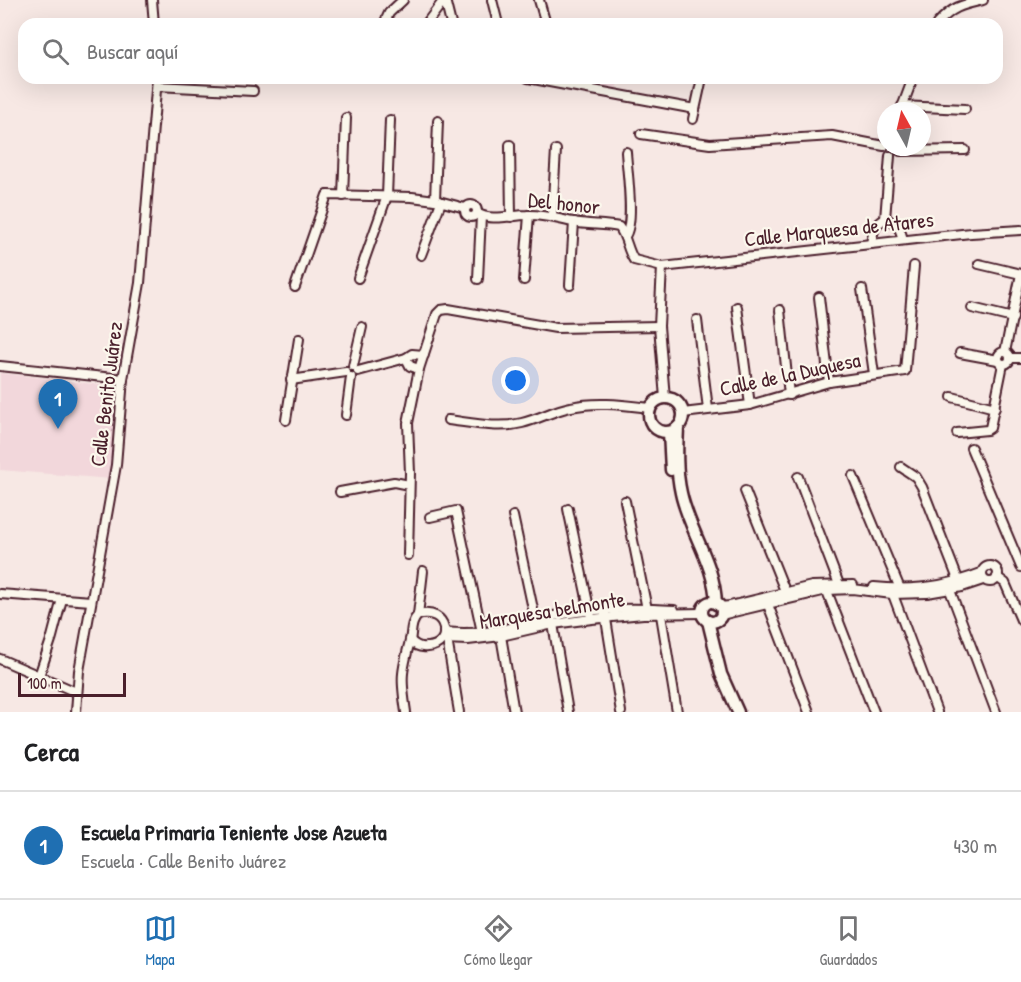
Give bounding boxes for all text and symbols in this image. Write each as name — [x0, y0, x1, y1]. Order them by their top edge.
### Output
search box — [18, 18, 1003, 84]
icon: search — [39, 35, 72, 68]
text: Buscar aquí — [87, 36, 179, 66]
north arrow — [877, 102, 931, 156]
street label: Del honor — [527, 185, 601, 221]
street label: Calle Marquesa de Atares — [743, 205, 935, 253]
street label: Calle Benito Juárez — [83, 320, 129, 468]
street label: Calle de la Duquesa — [717, 345, 863, 403]
your location — [501, 366, 530, 395]
pin: 1 — [38, 380, 78, 429]
street label: Marquesa belmonte — [477, 584, 627, 636]
scale bar — [18, 670, 126, 698]
text: 100 m — [27, 672, 62, 694]
text: Cerca — [24, 734, 79, 769]
text: Escuela Primaria Teniente Jose Azueta — [81, 817, 387, 847]
text: 1 — [40, 832, 47, 859]
text: 430 m — [953, 832, 997, 859]
text: Escuela · Calle Benito Juárez — [81, 847, 286, 874]
tab: Mapa — [144, 912, 177, 970]
tab: Cómo llegar — [464, 912, 533, 970]
tab: Guardados — [820, 912, 877, 970]

